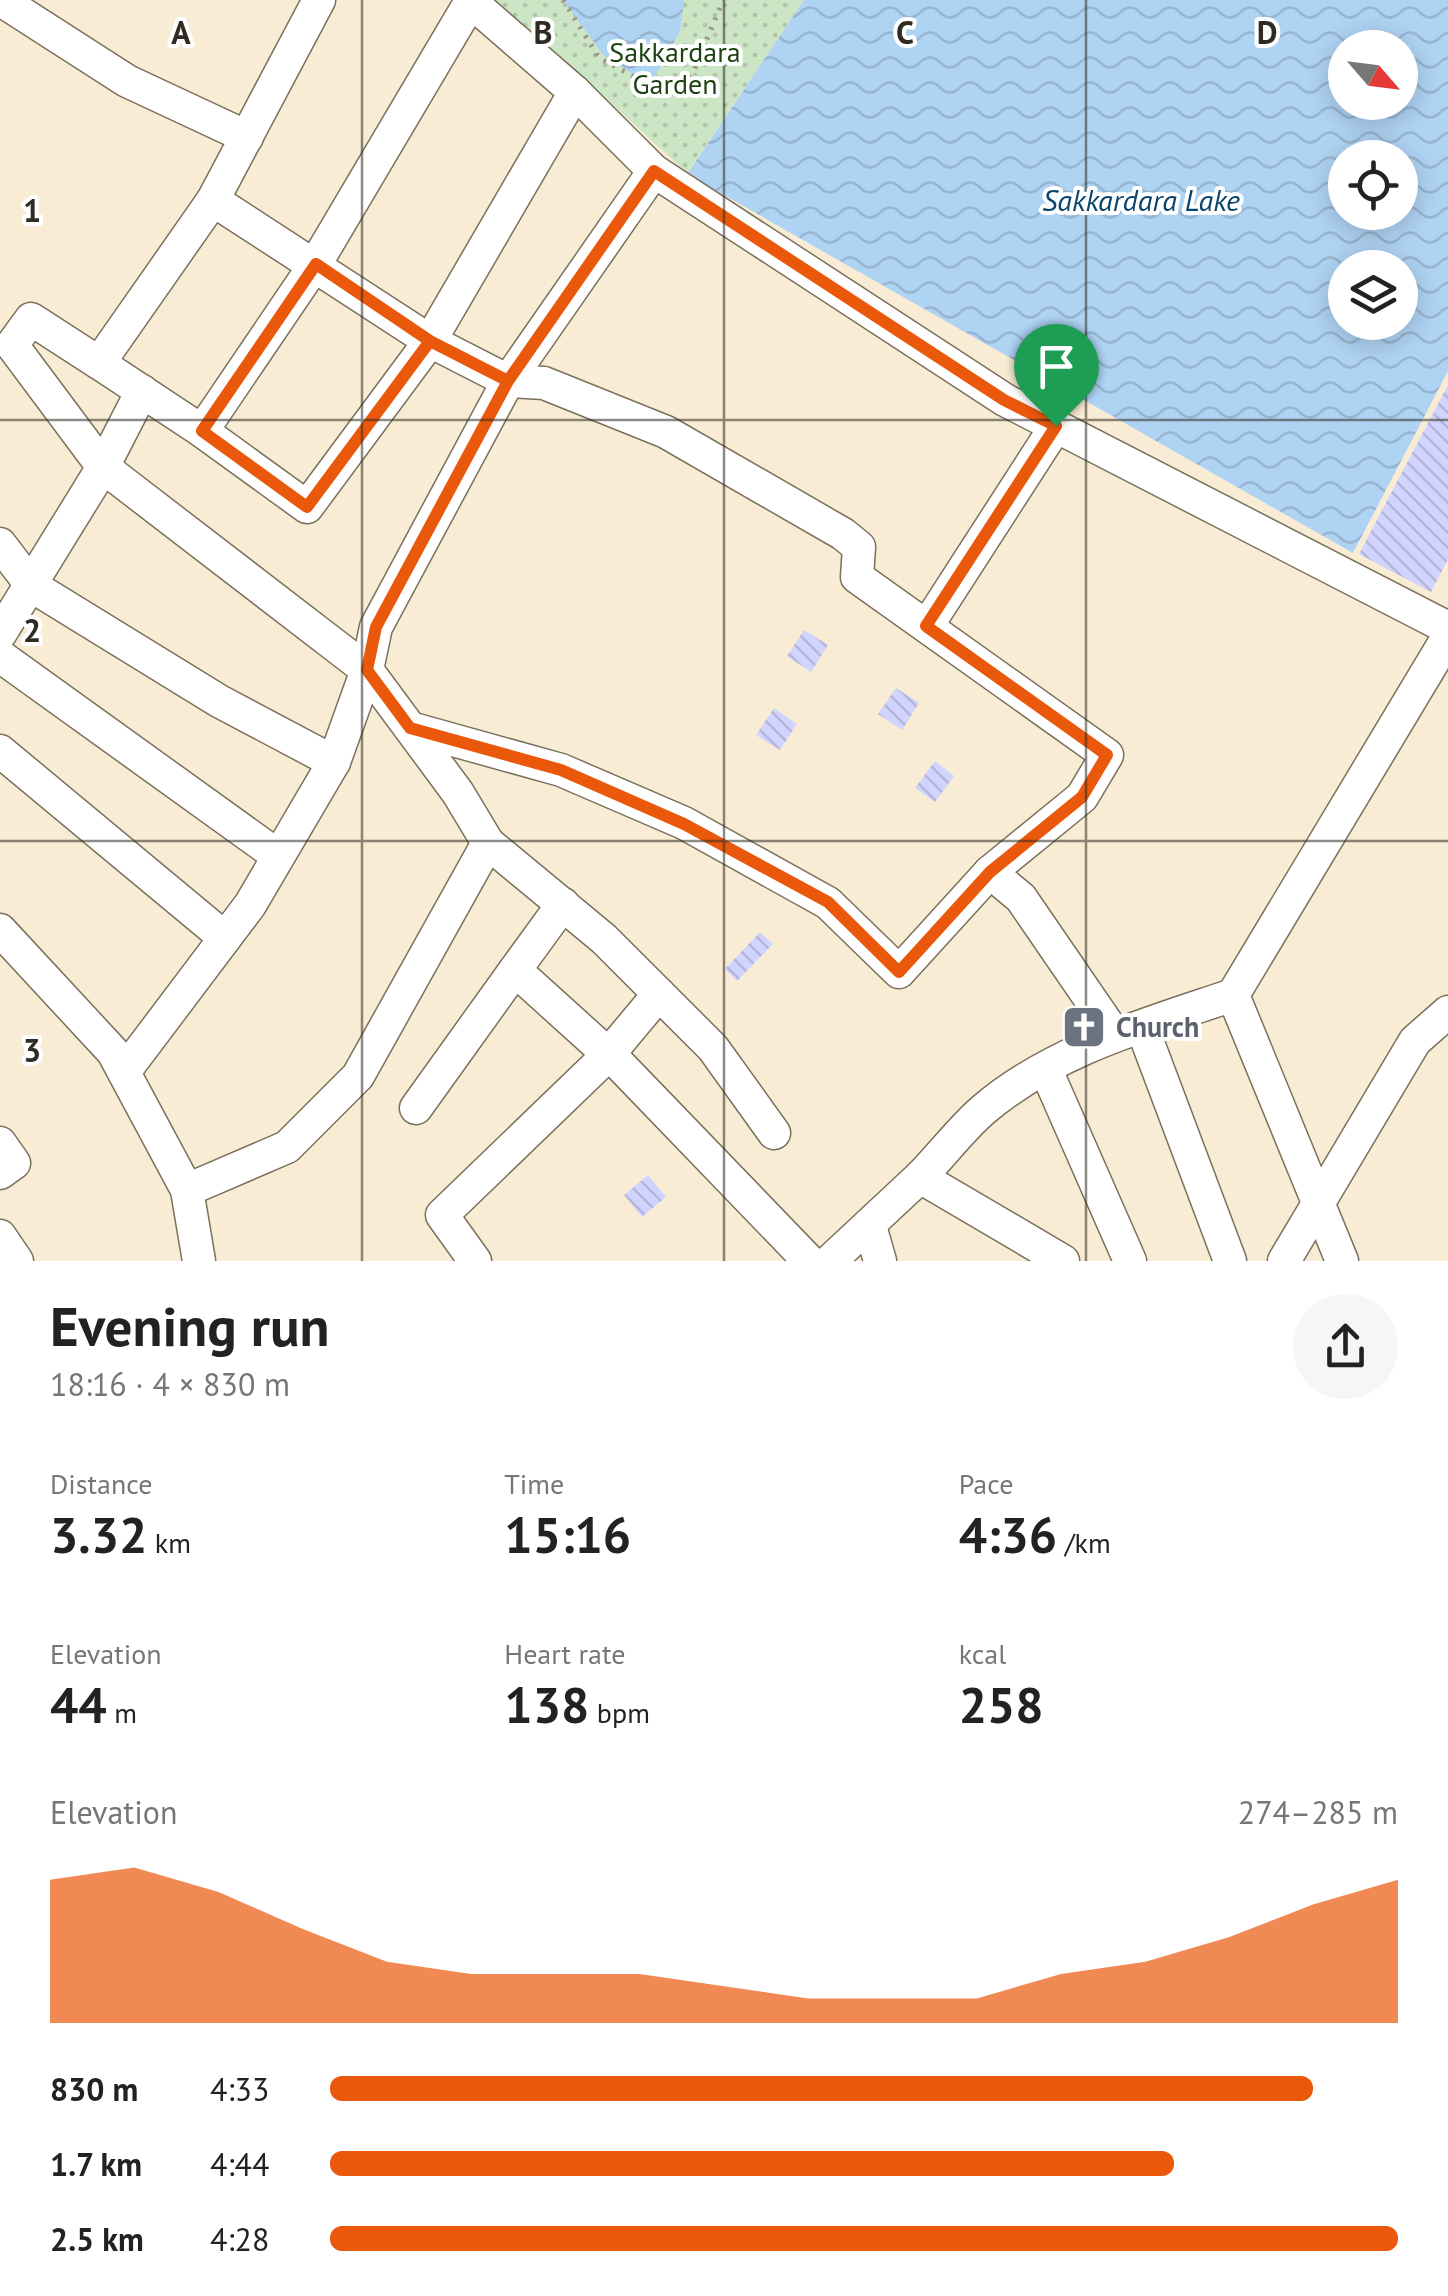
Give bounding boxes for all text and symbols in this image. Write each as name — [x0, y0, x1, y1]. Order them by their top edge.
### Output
text: A — [171, 11, 191, 53]
text: B — [534, 11, 552, 53]
text: C — [896, 11, 914, 53]
text: D — [1257, 11, 1277, 53]
north arrow — [1328, 30, 1418, 120]
map controls — [1328, 30, 1418, 340]
park label: Sakkardara Garden — [609, 33, 741, 102]
button: locate — [1328, 140, 1418, 230]
water label: Sakkardara Lake — [1042, 180, 1240, 219]
text: 1 — [23, 189, 41, 231]
button: layers — [1328, 250, 1418, 340]
pin — [1014, 324, 1099, 427]
icon: arrive — [1029, 339, 1084, 394]
text: 2 — [23, 609, 41, 651]
church icon: Church — [1061, 1004, 1107, 1050]
place label: Church — [1116, 1008, 1199, 1045]
text: 3 — [23, 1029, 41, 1071]
text: Evening run — [50, 1290, 330, 1361]
button: share — [1293, 1294, 1398, 1399]
text: 18:16 · 4 × 830 m — [50, 1363, 290, 1405]
text: Distance — [50, 1465, 153, 1502]
text: Time — [504, 1465, 564, 1502]
text: Pace — [959, 1465, 1013, 1502]
text: 3.32 — [50, 1502, 147, 1567]
text: 15:16 — [504, 1502, 631, 1567]
text: 4:36 — [959, 1502, 1057, 1567]
text: km — [147, 1524, 191, 1561]
text: /km — [1057, 1524, 1111, 1561]
text: Elevation — [50, 1635, 162, 1672]
text: Heart rate — [504, 1635, 625, 1672]
text: kcal — [959, 1635, 1006, 1672]
text: 44 — [50, 1672, 107, 1737]
text: 138 — [504, 1672, 589, 1737]
text: 258 — [959, 1672, 1044, 1737]
text: m — [107, 1694, 137, 1731]
text: bpm — [589, 1694, 650, 1731]
text: Elevation — [50, 1791, 177, 1833]
text: 274–285 m — [1238, 1791, 1398, 1833]
text: 830 m — [50, 2068, 138, 2110]
text: 4:33 — [210, 2068, 269, 2110]
text: 1.7 km — [50, 2143, 142, 2185]
text: 4:44 — [210, 2143, 269, 2185]
text: 2.5 km — [50, 2218, 144, 2260]
text: 4:28 — [210, 2218, 269, 2260]

